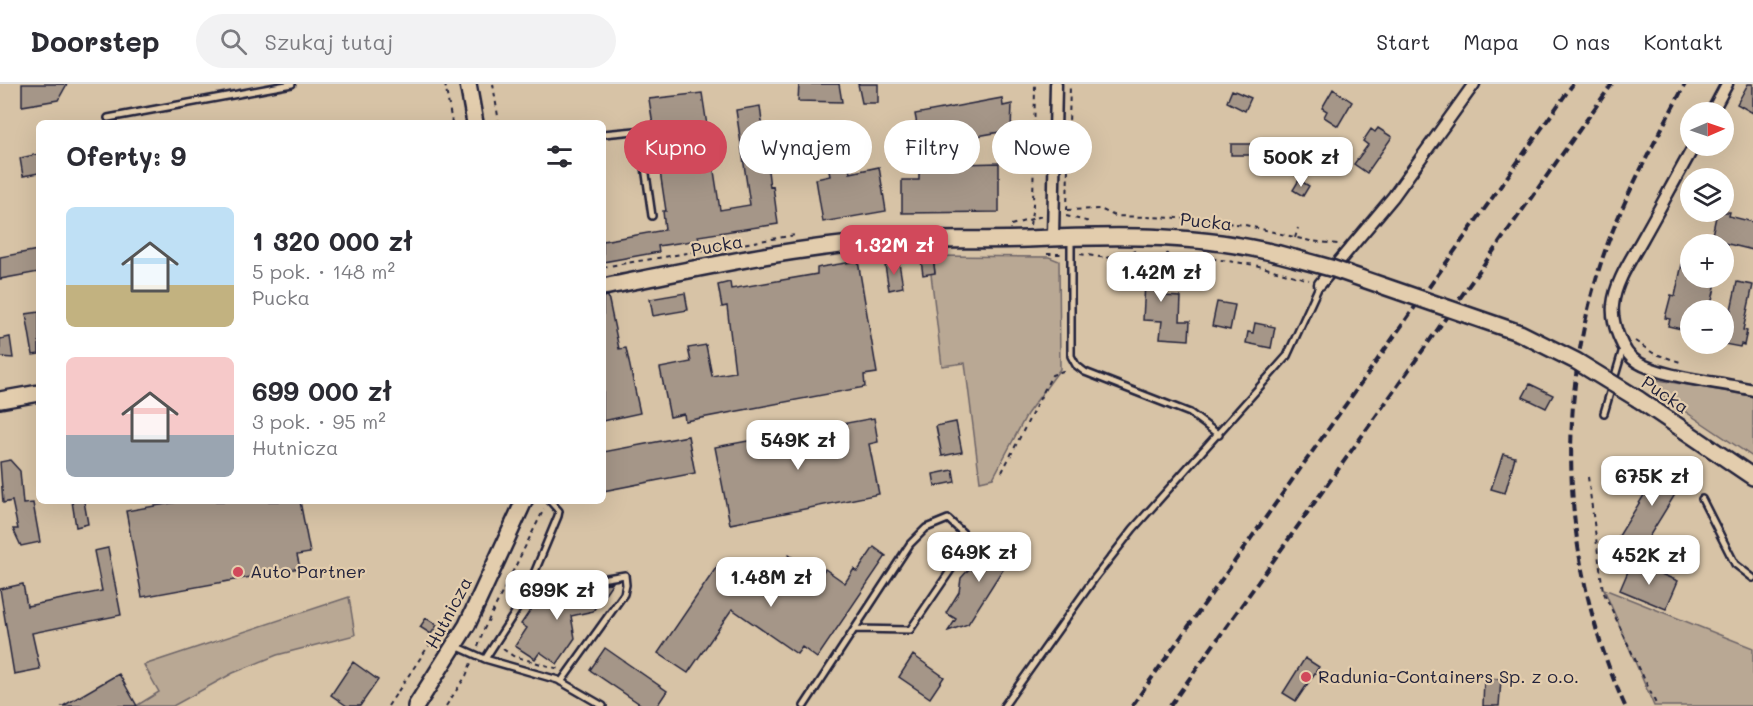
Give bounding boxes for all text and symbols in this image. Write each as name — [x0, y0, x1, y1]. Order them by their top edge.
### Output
search box — [196, 14, 616, 68]
text: Doorstep — [30, 23, 160, 59]
icon: search — [217, 25, 250, 58]
text: Szukaj tutaj — [265, 27, 394, 56]
text: Start — [1376, 28, 1430, 55]
text: Mapa — [1463, 28, 1519, 55]
text: O nas — [1552, 28, 1610, 55]
text: Kontakt — [1643, 28, 1723, 55]
north arrow — [1680, 102, 1734, 156]
map controls — [1680, 102, 1734, 354]
chip: Kupno — [624, 120, 727, 174]
chip: Wynajem — [739, 120, 872, 174]
chip: Filtry — [884, 120, 980, 174]
chip: Nowe — [992, 120, 1092, 174]
pin: 500K zł — [1246, 137, 1356, 188]
text: Oferty: 9 — [66, 139, 186, 173]
icon: filters — [543, 140, 576, 173]
text: 500K zł — [1263, 143, 1339, 169]
button: layers — [1680, 168, 1734, 222]
street label: Pucka — [1179, 206, 1233, 236]
text: 1 320 000 zł — [252, 224, 413, 258]
pin: 1.32M zł — [832, 225, 956, 276]
street label: Pucka — [689, 229, 745, 261]
icon: home — [114, 231, 186, 303]
text: 1.32M zł — [854, 231, 934, 257]
button: + — [1680, 234, 1734, 288]
pin: 1.42M zł — [1099, 252, 1223, 303]
text: 5 pok. · 148 m² — [252, 258, 395, 284]
text: 1.42M zł — [1121, 258, 1201, 284]
text: Pucka — [252, 284, 310, 310]
button: − — [1680, 300, 1734, 354]
street label: Pucka — [1637, 370, 1694, 419]
text: 699 000 zł — [252, 374, 392, 408]
icon: home — [114, 381, 186, 453]
text: 3 pok. · 95 m² — [252, 408, 386, 434]
pin: 549K zł — [743, 420, 853, 471]
text: 549K zł — [760, 426, 836, 452]
text: Hutnicza — [252, 434, 339, 460]
pin: 675K zł — [1597, 456, 1707, 507]
text: 675K zł — [1615, 462, 1689, 488]
pin: 649K zł — [924, 532, 1034, 583]
pin: 452K zł — [1594, 535, 1704, 586]
text: 649K zł — [941, 538, 1017, 564]
text: 452K zł — [1612, 541, 1686, 567]
pin: 1.48M zł — [709, 557, 833, 608]
place label: Auto Partner — [250, 559, 366, 583]
text: 1.48M zł — [730, 563, 812, 589]
marker: Auto Partner — [231, 565, 245, 579]
pin: 699K zł — [502, 570, 612, 621]
street label: Hutnicza — [419, 573, 477, 653]
text: 699K zł — [520, 576, 594, 602]
place label: Radunia-Containers Sp. z o.o. — [1318, 664, 1579, 688]
marker: Radunia-Containers Sp. z o.o. — [1299, 670, 1313, 684]

